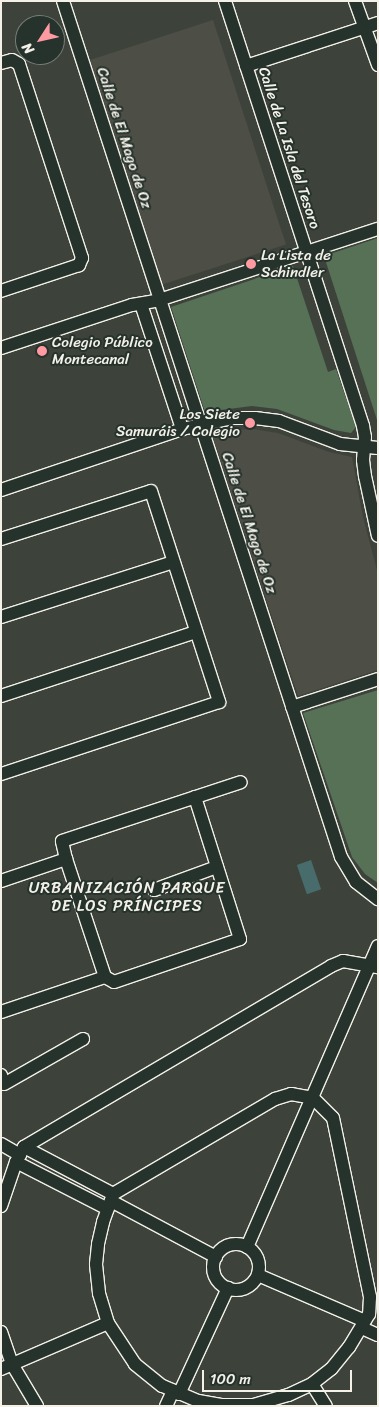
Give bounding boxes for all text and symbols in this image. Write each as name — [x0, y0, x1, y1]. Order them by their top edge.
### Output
north arrow — [15, 15, 65, 65]
text: N — [15, 37, 41, 59]
street label: Calle de La Isla del Tesoro — [254, 64, 324, 232]
street label: Calle de El Mago de Oz — [93, 65, 155, 211]
place label: La Lista de Schindler — [261, 246, 331, 281]
marker: La Lista de Schindler — [245, 258, 257, 270]
place label: Colegio Público Montecanal — [52, 333, 153, 368]
marker: Colegio Público Montecanal — [36, 345, 48, 357]
place label: Los Siete Samuráis / Colegio — [116, 405, 240, 440]
marker: Los Siete Samuráis / Colegio — [244, 417, 256, 429]
street label: Calle de El Mago de Oz — [218, 450, 280, 596]
district label: URBANIZACIÓN PARQUE DE LOS PRÍNCIPES — [28, 878, 226, 916]
scale bar — [204, 1360, 354, 1392]
text: 100 m — [210, 1366, 251, 1392]

